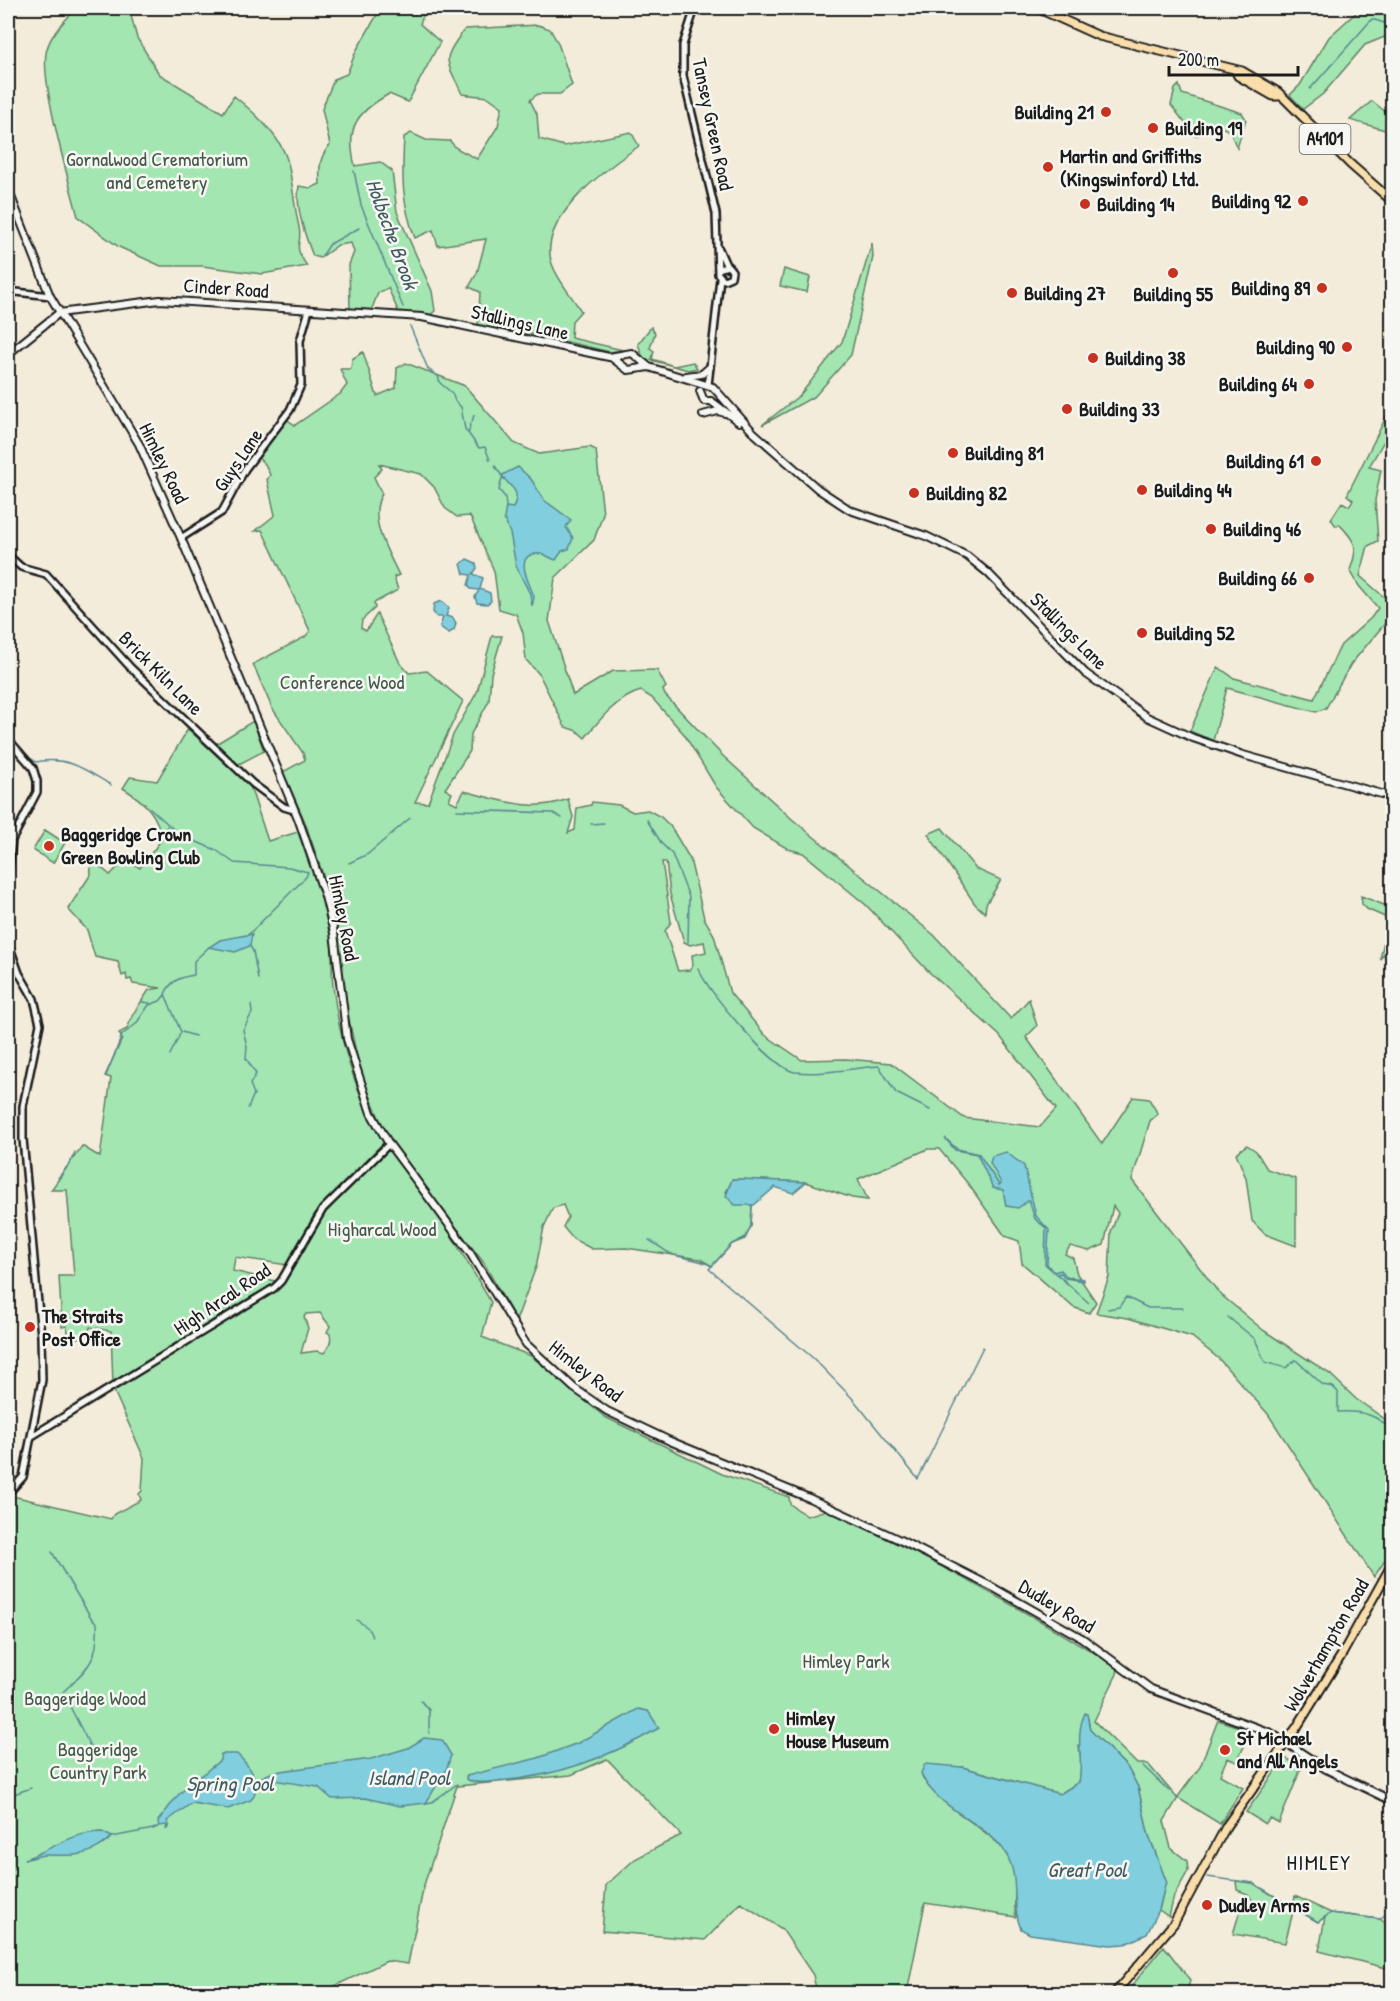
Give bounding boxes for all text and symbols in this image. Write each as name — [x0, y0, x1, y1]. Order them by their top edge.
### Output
scale bar — [1169, 39, 1298, 77]
text: 200 m — [1178, 47, 1219, 72]
street label: Tansey Green Road — [686, 55, 741, 193]
place label: Building 21 — [1015, 98, 1094, 126]
marker: Building 21 — [1099, 105, 1113, 119]
place label: Building 19 — [1165, 114, 1243, 142]
marker: Building 19 — [1146, 121, 1160, 135]
road number: A4101 — [1300, 124, 1350, 154]
place label: Martin and Griffiths (Kingswinford) Ltd. — [1060, 142, 1202, 193]
park label: Gornalwood Crematorium and Cemetery — [66, 145, 248, 195]
marker: Martin and Griffiths (Kingswinford) Ltd. — [1041, 160, 1055, 174]
water label: Holbeche Brook — [359, 175, 427, 295]
place label: Building 92 — [1212, 187, 1292, 215]
place label: Building 14 — [1097, 190, 1175, 218]
marker: Building 92 — [1296, 194, 1310, 208]
marker: Building 14 — [1078, 197, 1092, 211]
marker: Building 55 — [1166, 266, 1180, 280]
street label: Cinder Road — [183, 271, 270, 304]
place label: Building 89 — [1231, 274, 1311, 302]
place label: Building 27 — [1024, 279, 1106, 307]
place label: Building 55 — [1133, 280, 1213, 308]
marker: Building 89 — [1315, 281, 1329, 295]
marker: Building 27 — [1005, 286, 1019, 300]
street label: Stallings Lane — [469, 297, 572, 346]
place label: Building 90 — [1256, 333, 1335, 361]
marker: Building 90 — [1340, 340, 1354, 354]
place label: Building 38 — [1105, 344, 1186, 372]
marker: Building 38 — [1086, 351, 1100, 365]
place label: Building 64 — [1219, 370, 1297, 398]
marker: Building 64 — [1302, 377, 1316, 391]
place label: Building 33 — [1079, 395, 1160, 423]
marker: Building 33 — [1060, 402, 1074, 416]
street label: Himley Road — [133, 418, 196, 508]
street label: Guys Lane — [207, 423, 269, 497]
place label: Building 81 — [965, 439, 1044, 467]
marker: Building 81 — [946, 446, 960, 460]
place label: Building 61 — [1226, 447, 1304, 475]
marker: Building 61 — [1309, 454, 1323, 468]
place label: Building 44 — [1154, 476, 1232, 504]
place label: Building 82 — [926, 479, 1007, 507]
marker: Building 44 — [1135, 483, 1149, 497]
marker: Building 82 — [907, 486, 921, 500]
place label: Building 46 — [1223, 515, 1301, 543]
marker: Building 46 — [1204, 522, 1218, 536]
place label: Building 66 — [1218, 564, 1297, 592]
marker: Building 66 — [1302, 571, 1316, 585]
street label: Stallings Lane — [1025, 586, 1114, 675]
place label: Building 52 — [1154, 619, 1235, 647]
street label: Brick Kiln Lane — [113, 625, 210, 721]
marker: Building 52 — [1135, 626, 1149, 640]
park label: Conference Wood — [280, 668, 404, 695]
place label: Baggeridge Crown Green Bowling Club — [61, 820, 200, 871]
marker: Baggeridge Crown Green Bowling Club — [42, 839, 56, 853]
street label: Himley Road — [323, 873, 366, 963]
park label: Higharcal Wood — [328, 1215, 436, 1242]
street label: High Arcal Road — [168, 1256, 276, 1341]
place label: The Straits Post Office — [41, 1302, 123, 1352]
marker: The Straits Post Office — [23, 1320, 37, 1334]
street label: Himley Road — [544, 1333, 629, 1408]
street label: Dudley Road — [1014, 1572, 1101, 1639]
street label: Wolverhampton Road — [1277, 1573, 1375, 1716]
park label: Himley Park — [802, 1647, 890, 1674]
park label: Baggeridge Wood — [24, 1684, 146, 1711]
place label: Himley House Museum — [786, 1704, 889, 1754]
marker: Himley House Museum — [767, 1722, 781, 1736]
place label: St Michael and All Angels — [1237, 1724, 1338, 1775]
park label: Baggeridge Country Park — [49, 1735, 147, 1785]
marker: St Michael and All Angels — [1218, 1743, 1232, 1757]
water label: Island Pool — [368, 1763, 451, 1792]
water label: Spring Pool — [186, 1769, 275, 1798]
district label: HIMLEY — [1286, 1847, 1352, 1877]
water label: Great Pool — [1047, 1855, 1128, 1884]
place label: Dudley Arms — [1219, 1891, 1310, 1919]
marker: Dudley Arms — [1200, 1898, 1214, 1912]

